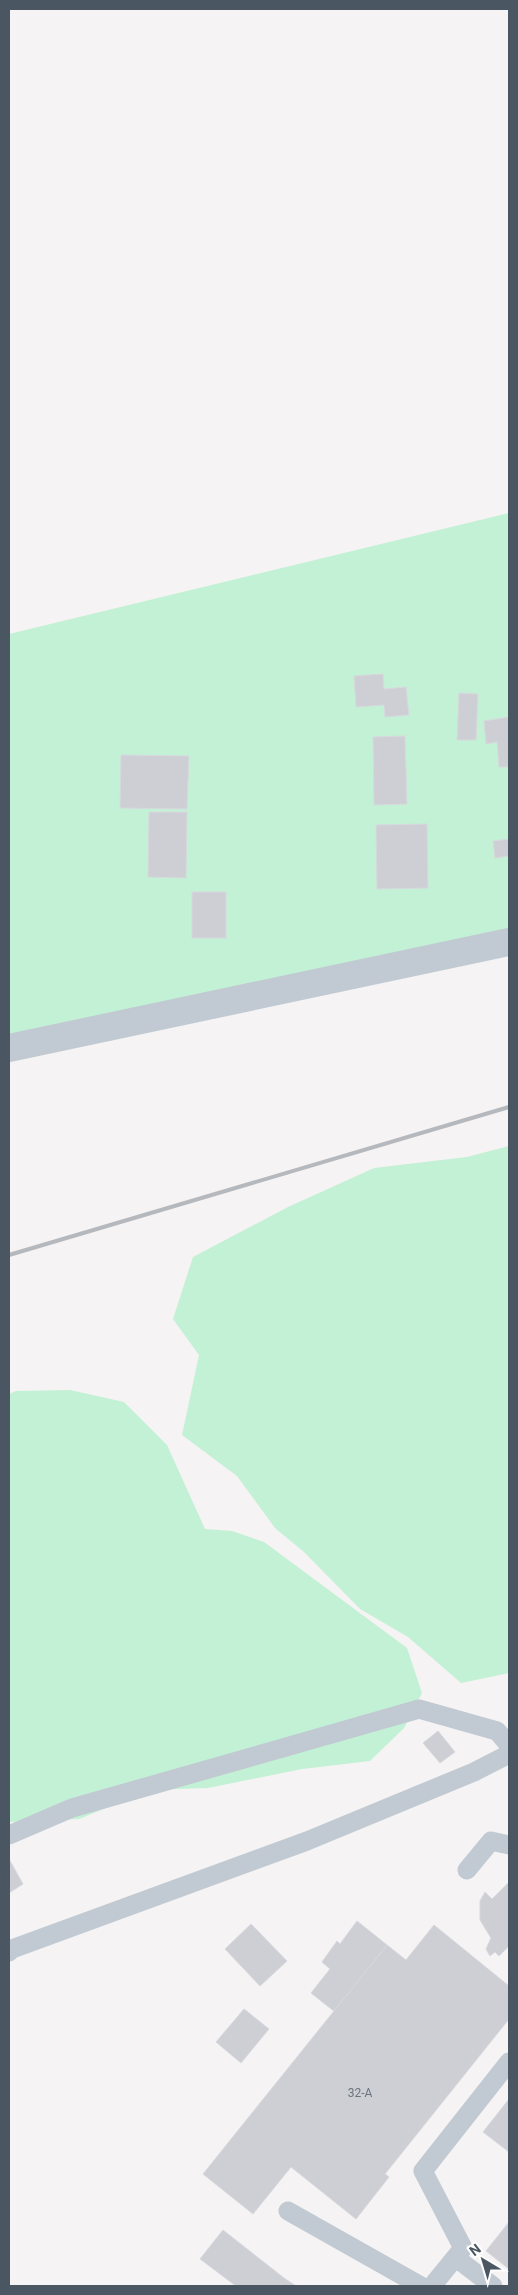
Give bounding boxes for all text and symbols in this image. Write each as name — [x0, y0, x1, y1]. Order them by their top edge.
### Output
house number: 32-А — [348, 2086, 372, 2100]
north arrow — [458, 2235, 508, 2285]
text: N — [466, 2240, 484, 2259]

